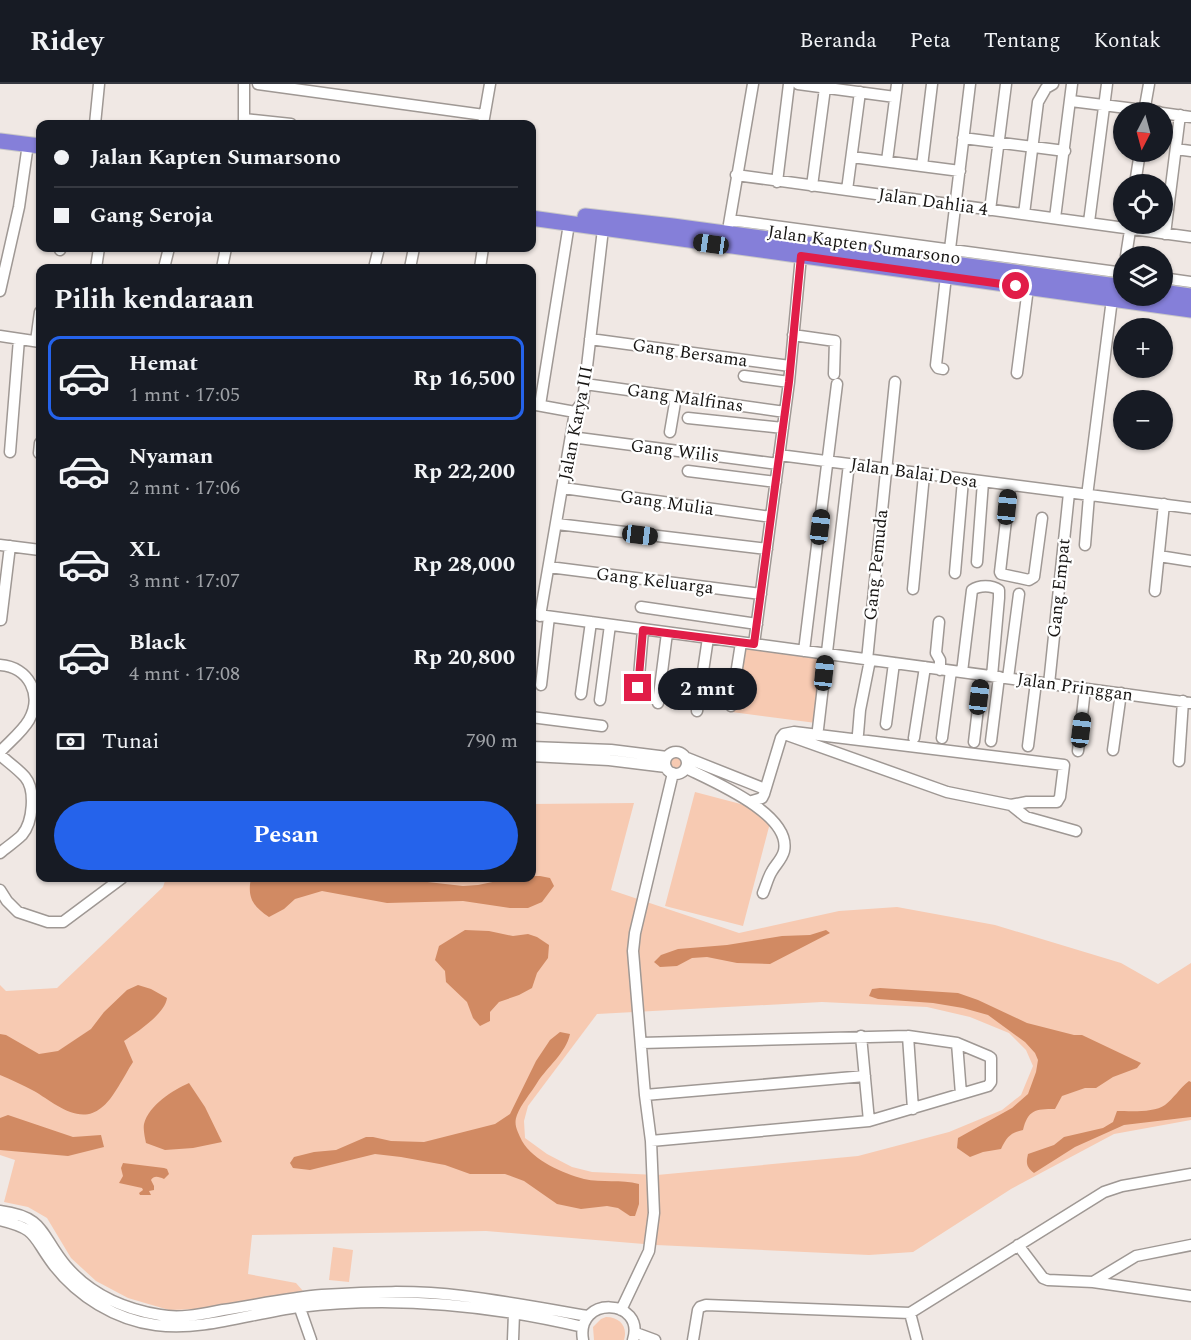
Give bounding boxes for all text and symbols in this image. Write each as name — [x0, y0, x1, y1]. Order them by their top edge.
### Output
text: Ridey — [30, 20, 104, 63]
text: Beranda — [800, 25, 877, 57]
text: Peta — [910, 25, 951, 57]
text: Tentang — [984, 25, 1060, 57]
text: Kontak — [1093, 25, 1161, 57]
north arrow — [1113, 102, 1173, 162]
map controls — [1113, 102, 1173, 450]
text: Jalan Kapten Sumarsono — [90, 141, 341, 174]
button: locate — [1113, 174, 1173, 234]
street label: Jalan Dahlia 4 — [876, 181, 990, 223]
text: Gang Seroja — [90, 199, 213, 232]
street label: Jalan Kapten Sumarsono — [766, 218, 962, 272]
car — [692, 233, 730, 255]
button: layers — [1113, 246, 1173, 306]
route start — [1002, 272, 1029, 299]
text: Pilih kendaraan — [54, 279, 254, 321]
button: + — [1113, 318, 1173, 378]
street label: Gang Bersama — [631, 332, 750, 374]
text: Hemat — [129, 347, 198, 380]
icon: car — [57, 351, 111, 405]
text: Rp 16,500 — [413, 362, 515, 395]
street label: Jalan Karya III — [552, 364, 600, 482]
street label: Gang Malfinas — [625, 376, 745, 420]
text: 1 mnt · 17:05 — [129, 380, 240, 410]
button: − — [1113, 390, 1173, 450]
street label: Gang Wilis — [629, 432, 721, 470]
text: Nyaman — [129, 440, 213, 473]
icon: car — [57, 444, 111, 498]
street label: Jalan Balai Desa — [849, 451, 980, 495]
text: Rp 22,200 — [413, 455, 515, 488]
text: 2 mnt · 17:06 — [129, 473, 240, 503]
street label: Gang Mulia — [618, 483, 716, 523]
car — [996, 488, 1018, 526]
car — [809, 508, 831, 546]
street label: Gang Pemuda — [857, 508, 895, 622]
car — [621, 524, 659, 546]
text: XL — [129, 533, 160, 566]
icon: car — [57, 537, 111, 591]
street label: Gang Empat — [1040, 537, 1078, 639]
text: Rp 28,000 — [413, 548, 515, 581]
street label: Gang Keluarga — [595, 560, 716, 602]
text: 3 mnt · 17:07 — [129, 566, 240, 596]
text: Black — [129, 626, 187, 659]
icon: car — [57, 630, 111, 684]
text: Rp 20,800 — [413, 641, 515, 674]
car — [813, 654, 835, 692]
text: 4 mnt · 17:08 — [129, 659, 240, 689]
street label: Jalan Pringgan — [1015, 665, 1135, 709]
callout: 2 mnt — [659, 667, 758, 709]
route end — [624, 674, 651, 701]
text: 2 mnt — [680, 674, 735, 704]
car — [968, 678, 990, 716]
car — [1070, 711, 1092, 749]
icon: cash — [54, 725, 87, 758]
text: Tunai — [102, 725, 159, 758]
text: 790 m — [466, 726, 518, 756]
button: Pesan — [54, 801, 518, 870]

